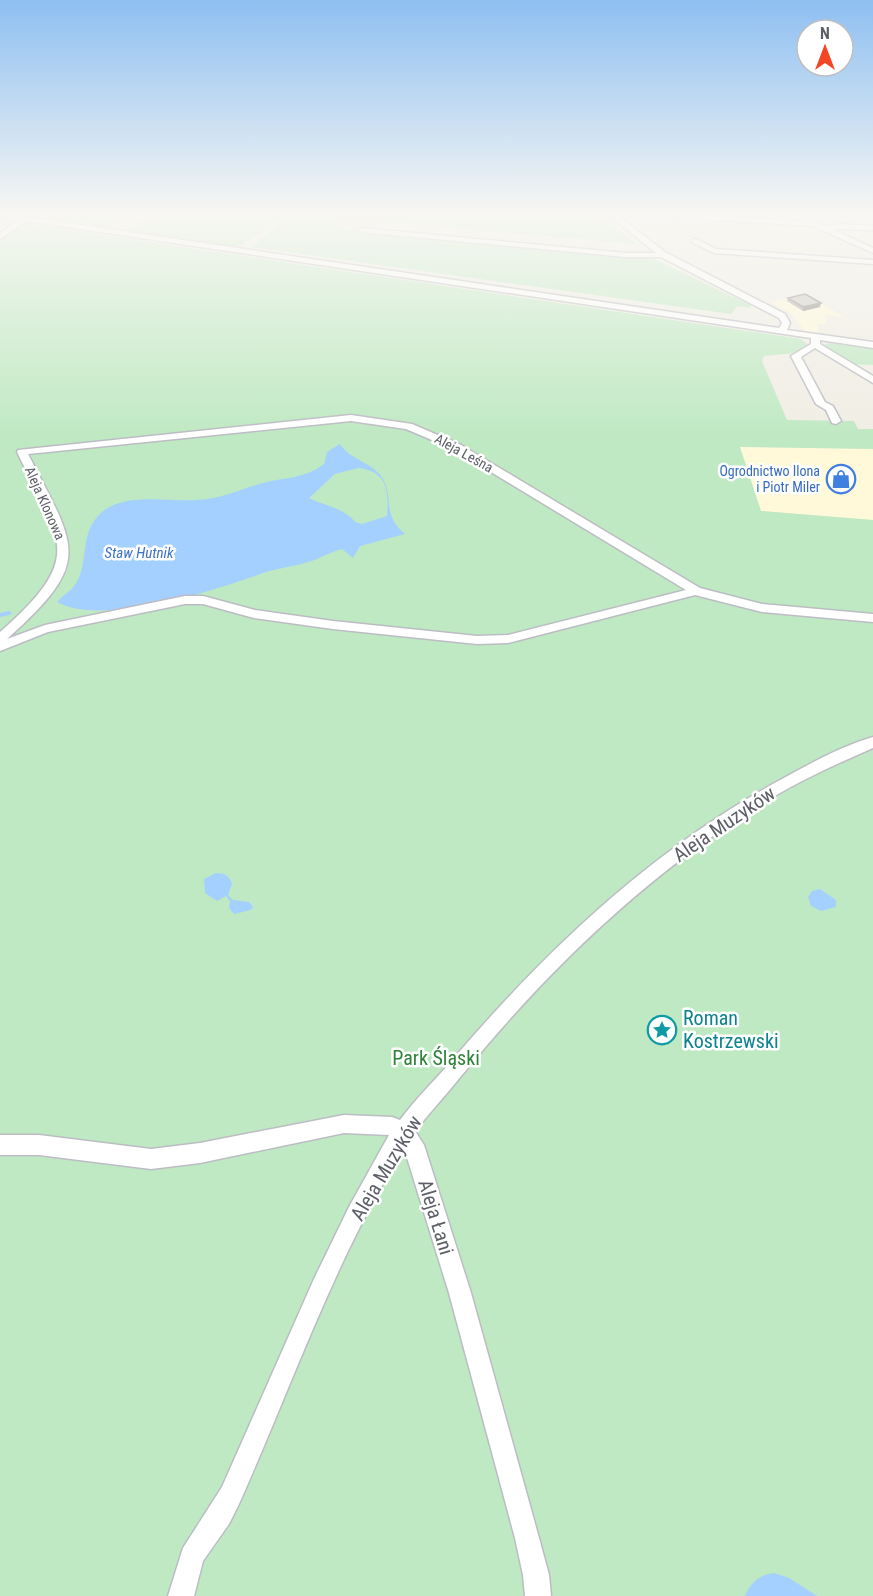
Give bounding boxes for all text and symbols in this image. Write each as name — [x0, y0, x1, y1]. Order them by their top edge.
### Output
north arrow — [795, 18, 855, 78]
text: N — [820, 24, 830, 43]
street label: Aleja Leśna — [432, 430, 496, 476]
place label: Ogrodnictwo Ilona i Piotr Miler — [719, 463, 820, 495]
shop icon: Ogrodnictwo Ilona i Piotr Miler — [825, 463, 857, 495]
street label: Aleja Klonowa — [22, 464, 68, 542]
water label: Staw Hutnik — [105, 544, 174, 562]
street label: Aleja Muzyków — [668, 781, 780, 867]
place label: Roman Kostrzewski — [683, 1006, 779, 1053]
place icon: Roman Kostrzewski — [646, 1014, 678, 1046]
park label: Park Śląski — [392, 1046, 480, 1070]
street label: Aleja Muzyków — [345, 1111, 427, 1225]
street label: Aleja Łani — [413, 1176, 459, 1258]

